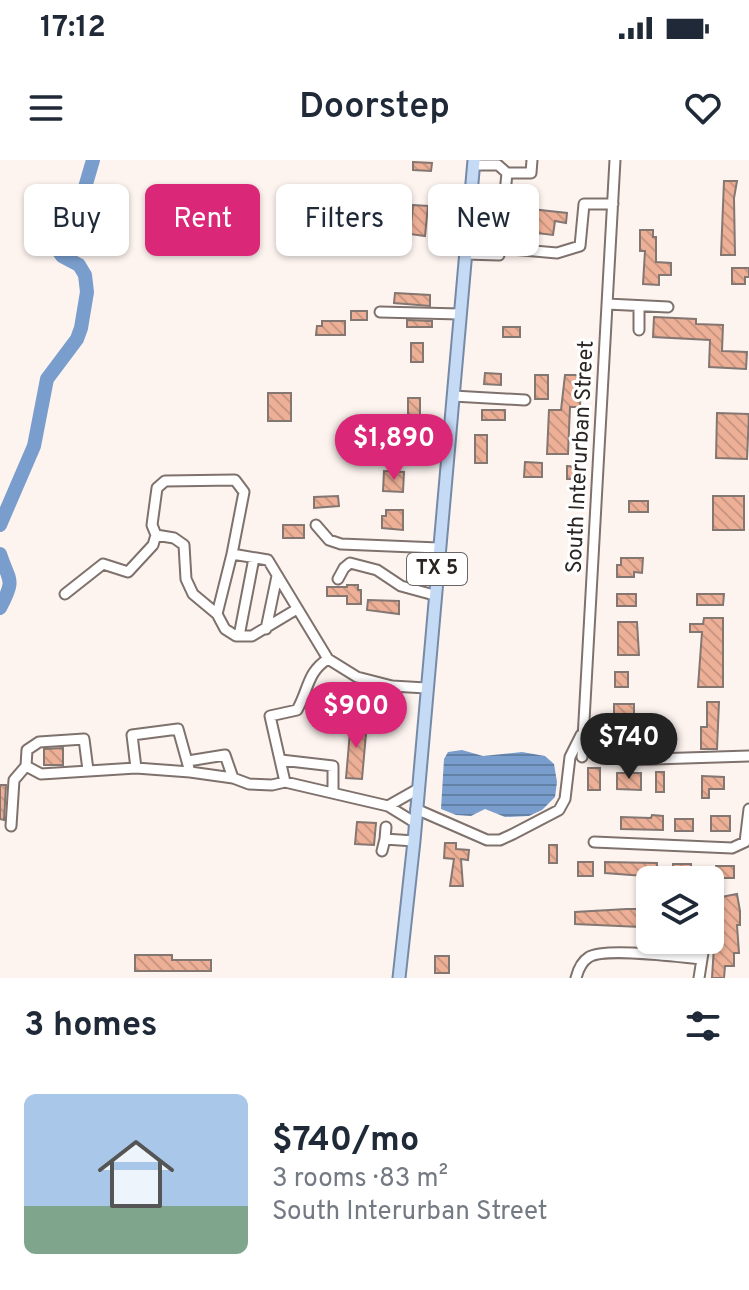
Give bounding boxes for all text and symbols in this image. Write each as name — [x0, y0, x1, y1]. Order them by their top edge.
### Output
text: 17:12 — [40, 10, 106, 47]
text: Doorstep — [299, 85, 450, 131]
icon: menu — [24, 86, 68, 130]
icon: heart — [681, 86, 725, 130]
chip: Buy — [24, 184, 129, 256]
chip: Rent — [145, 184, 260, 256]
chip: Filters — [276, 184, 412, 256]
chip: New — [428, 184, 539, 256]
street label: South Interurban Street — [561, 340, 601, 574]
pin: $1,890 — [329, 414, 459, 482]
text: $1,890 — [353, 423, 435, 456]
road number: TX 5 — [407, 553, 467, 585]
pin: $900 — [309, 682, 403, 750]
text: $900 — [323, 691, 389, 724]
pin: $740 — [582, 713, 676, 781]
text: $740 — [598, 722, 660, 755]
map controls — [636, 866, 724, 954]
button: layers — [636, 866, 724, 954]
icon: filters — [681, 1004, 725, 1048]
text: 3 homes — [24, 1005, 157, 1048]
text: $740/mo — [272, 1120, 419, 1163]
icon: home — [88, 1126, 184, 1222]
text: 3 rooms · 83 m² — [272, 1163, 448, 1196]
text: South Interurban Street — [272, 1196, 548, 1229]

